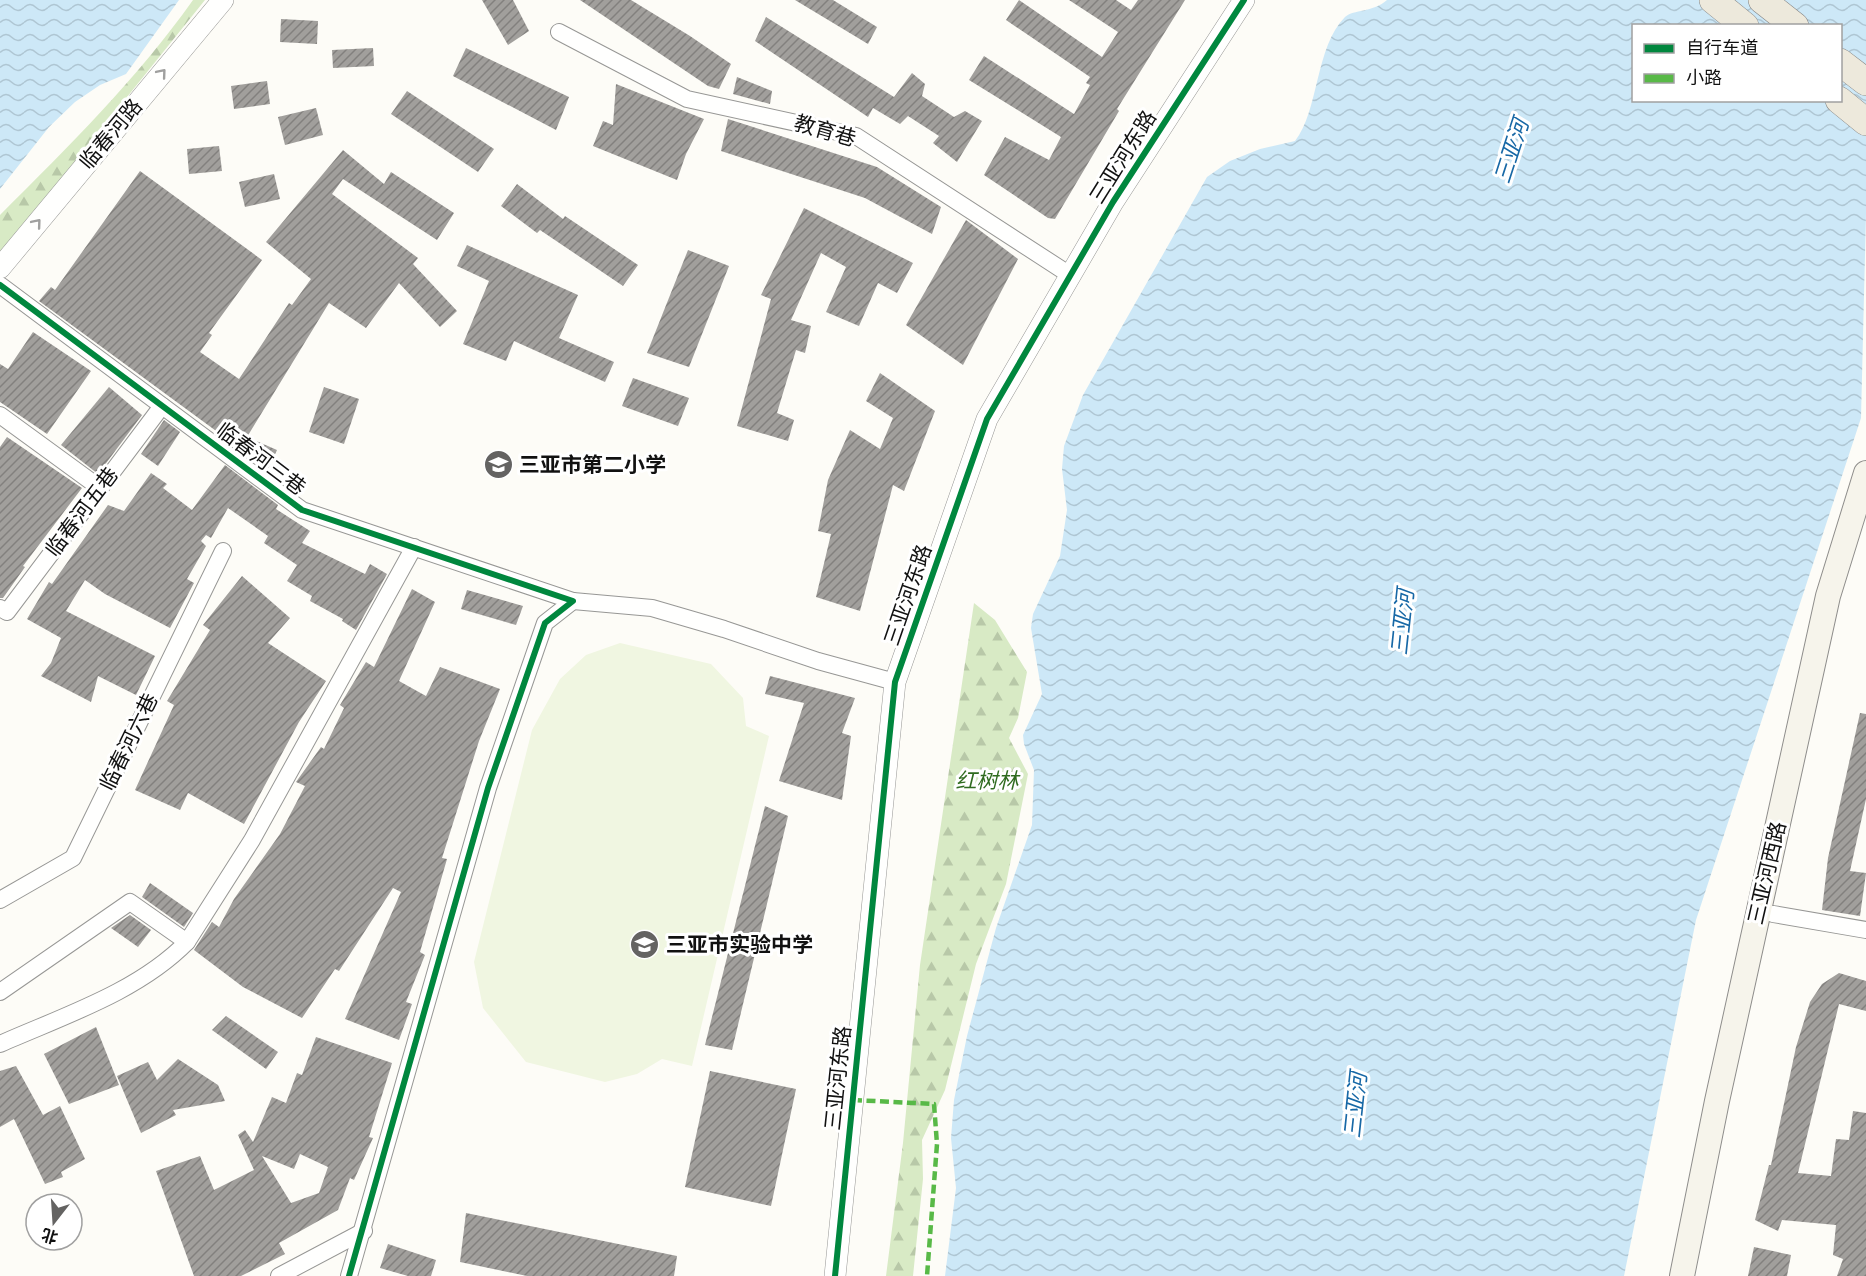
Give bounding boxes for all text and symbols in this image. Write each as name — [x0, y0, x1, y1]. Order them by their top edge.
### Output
legend — [1632, 24, 1842, 102]
text: 自行车道 — [1686, 33, 1758, 60]
text: 小路 — [1686, 63, 1722, 90]
one-way arrow — [155, 69, 166, 80]
street label: 临春河路 — [70, 90, 148, 175]
street label: 三亚河东路 — [1080, 103, 1162, 208]
street label: 教育巷 — [791, 105, 860, 152]
water label: 三亚河 — [1484, 110, 1537, 187]
one-way arrow — [30, 219, 41, 230]
street label: 临春河三巷 — [211, 413, 314, 501]
place label: 三亚市第二小学 — [519, 447, 666, 478]
school or university icon: 三亚市第二小学 — [482, 449, 514, 481]
street label: 临春河五巷 — [36, 459, 124, 562]
street label: 三亚河东路 — [874, 540, 937, 649]
water label: 三亚河 — [1381, 583, 1421, 656]
street label: 临春河六巷 — [90, 687, 164, 795]
park label: 红树林 — [956, 763, 1021, 794]
street label: 三亚河西路 — [1738, 818, 1791, 927]
place label: 三亚市实验中学 — [666, 927, 813, 958]
school or university icon: 三亚市实验中学 — [629, 929, 661, 961]
street label: 三亚河东路 — [815, 1024, 856, 1132]
water label: 三亚河 — [1334, 1066, 1374, 1139]
north arrow — [24, 1192, 84, 1252]
text: 北 — [38, 1223, 60, 1251]

